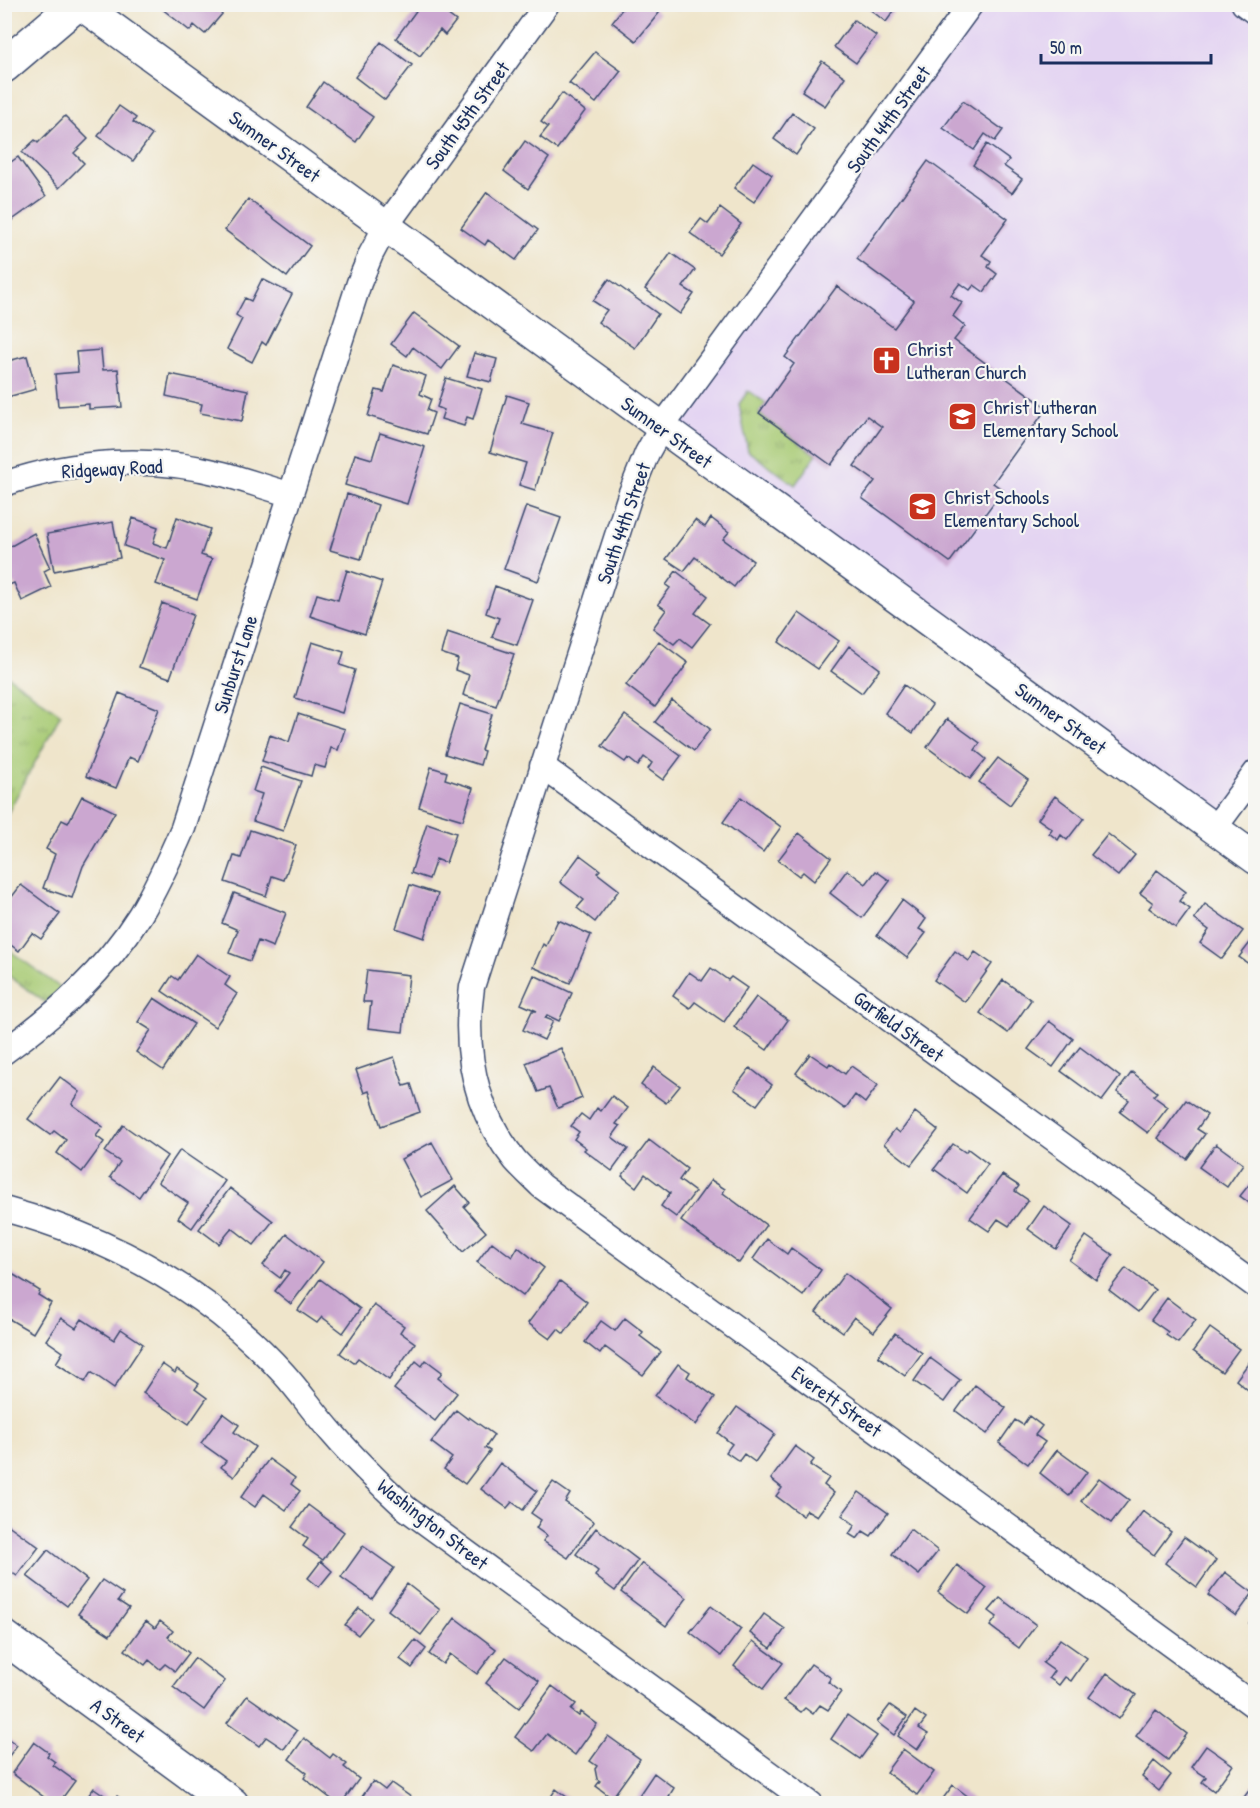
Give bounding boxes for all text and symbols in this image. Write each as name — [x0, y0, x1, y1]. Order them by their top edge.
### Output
scale bar — [1041, 27, 1210, 65]
text: 50 m — [1050, 35, 1082, 60]
street label: South 45th Street — [419, 55, 516, 175]
street label: South 44th Street — [840, 59, 937, 178]
street label: Sumner Street — [224, 104, 327, 189]
place label: Christ Lutheran Church — [907, 335, 1026, 385]
church icon: Christ Lutheran Church — [870, 344, 902, 376]
street label: Sumner Street — [616, 390, 719, 475]
place label: Christ Lutheran Elementary School — [983, 393, 1119, 443]
school or university icon: Christ Lutheran Elementary School — [946, 401, 978, 433]
street label: Ridgeway Road — [61, 452, 163, 484]
street label: South 44th Street — [590, 458, 657, 587]
place label: Christ Schools Elementary School — [944, 483, 1080, 533]
school or university icon: Christ Schools Elementary School — [907, 491, 939, 523]
street label: Sunburst Lane — [206, 611, 264, 716]
street label: Sumner Street — [1010, 676, 1113, 761]
street label: Garfield Street — [848, 984, 950, 1069]
street label: Everett Street — [786, 1359, 888, 1444]
street label: Washington Street — [372, 1472, 495, 1577]
street label: A Street — [85, 1691, 151, 1749]

